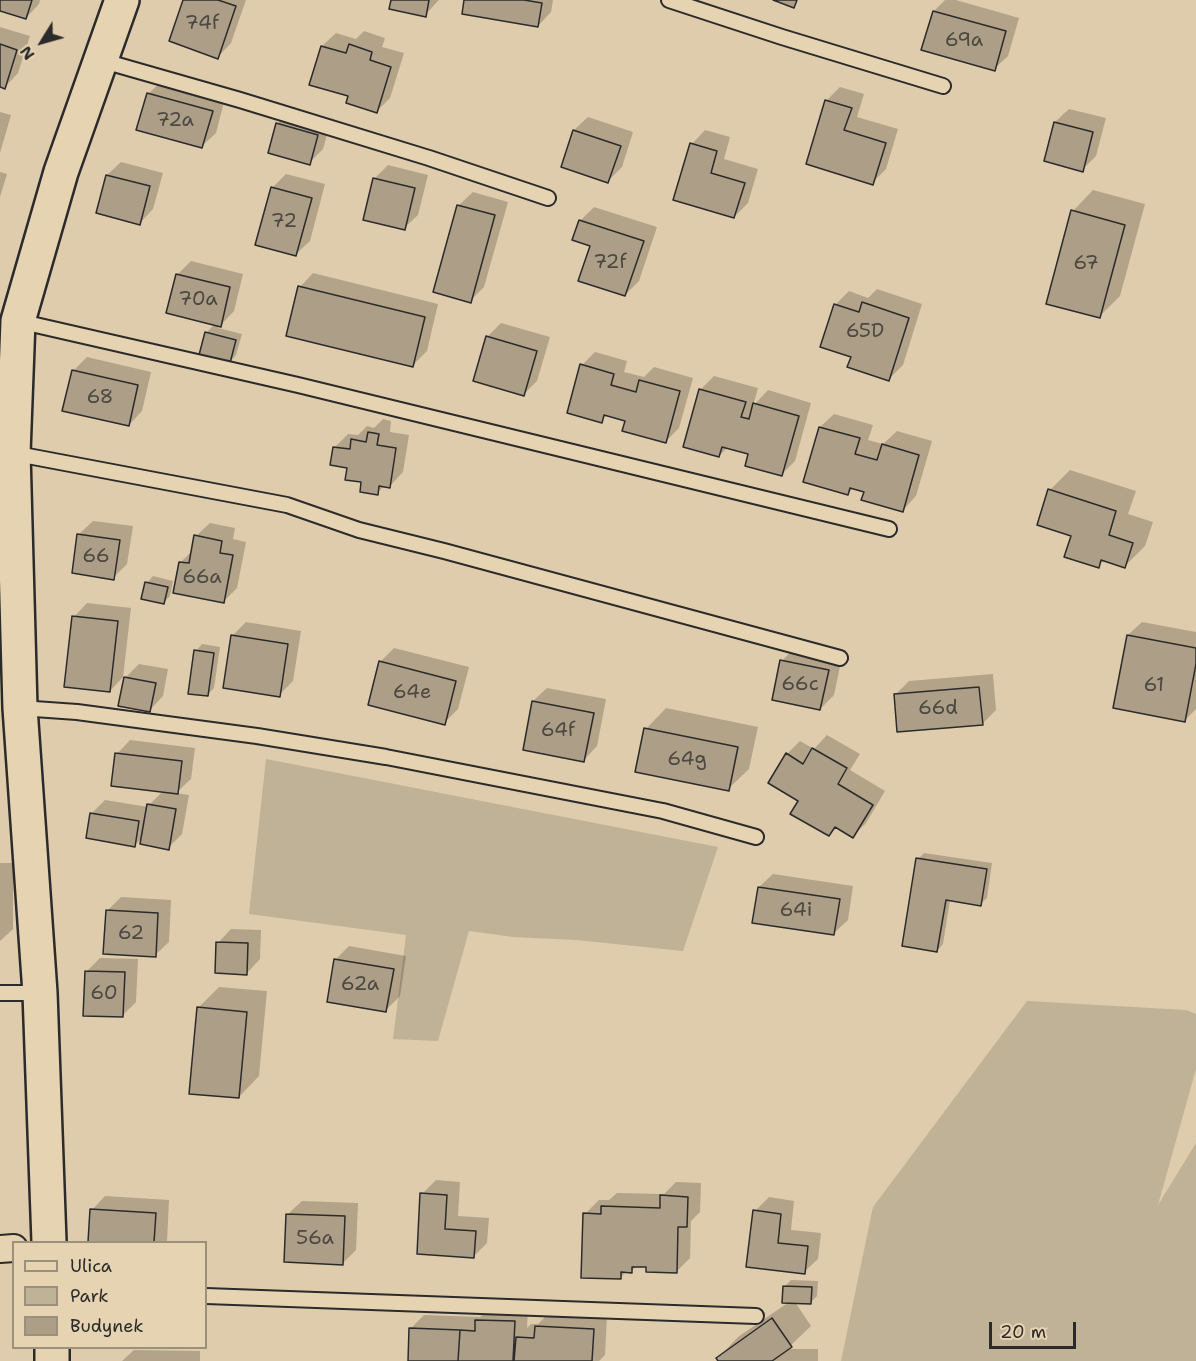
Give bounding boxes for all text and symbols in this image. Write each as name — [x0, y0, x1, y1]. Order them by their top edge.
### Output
north arrow — [12, 12, 72, 72]
house number: 74f — [185, 12, 219, 36]
house number: 69a — [945, 29, 983, 53]
text: N — [15, 42, 39, 65]
house number: 72a — [156, 109, 194, 133]
house number: 72 — [271, 210, 297, 234]
house number: 72f — [593, 251, 627, 275]
house number: 67 — [1073, 252, 1099, 276]
house number: 70a — [178, 288, 218, 312]
house number: 65D — [846, 320, 884, 344]
house number: 68 — [86, 386, 114, 410]
house number: 66 — [82, 545, 110, 569]
house number: 66a — [182, 566, 222, 590]
house number: 66c — [781, 673, 819, 697]
house number: 61 — [1144, 674, 1164, 698]
house number: 64e — [393, 681, 431, 705]
house number: 66d — [918, 697, 958, 721]
house number: 64f — [541, 719, 575, 743]
house number: 64g — [667, 748, 707, 772]
house number: 64i — [780, 899, 812, 923]
house number: 62 — [118, 922, 144, 946]
house number: 62a — [341, 973, 379, 997]
house number: 60 — [90, 982, 118, 1006]
house number: 56a — [296, 1227, 334, 1251]
legend — [12, 1241, 207, 1349]
text: Ulica — [70, 1254, 112, 1278]
text: Park — [70, 1284, 109, 1308]
scale bar — [992, 1310, 1079, 1348]
text: Budynek — [70, 1314, 144, 1338]
text: 20 m — [1000, 1320, 1046, 1344]

